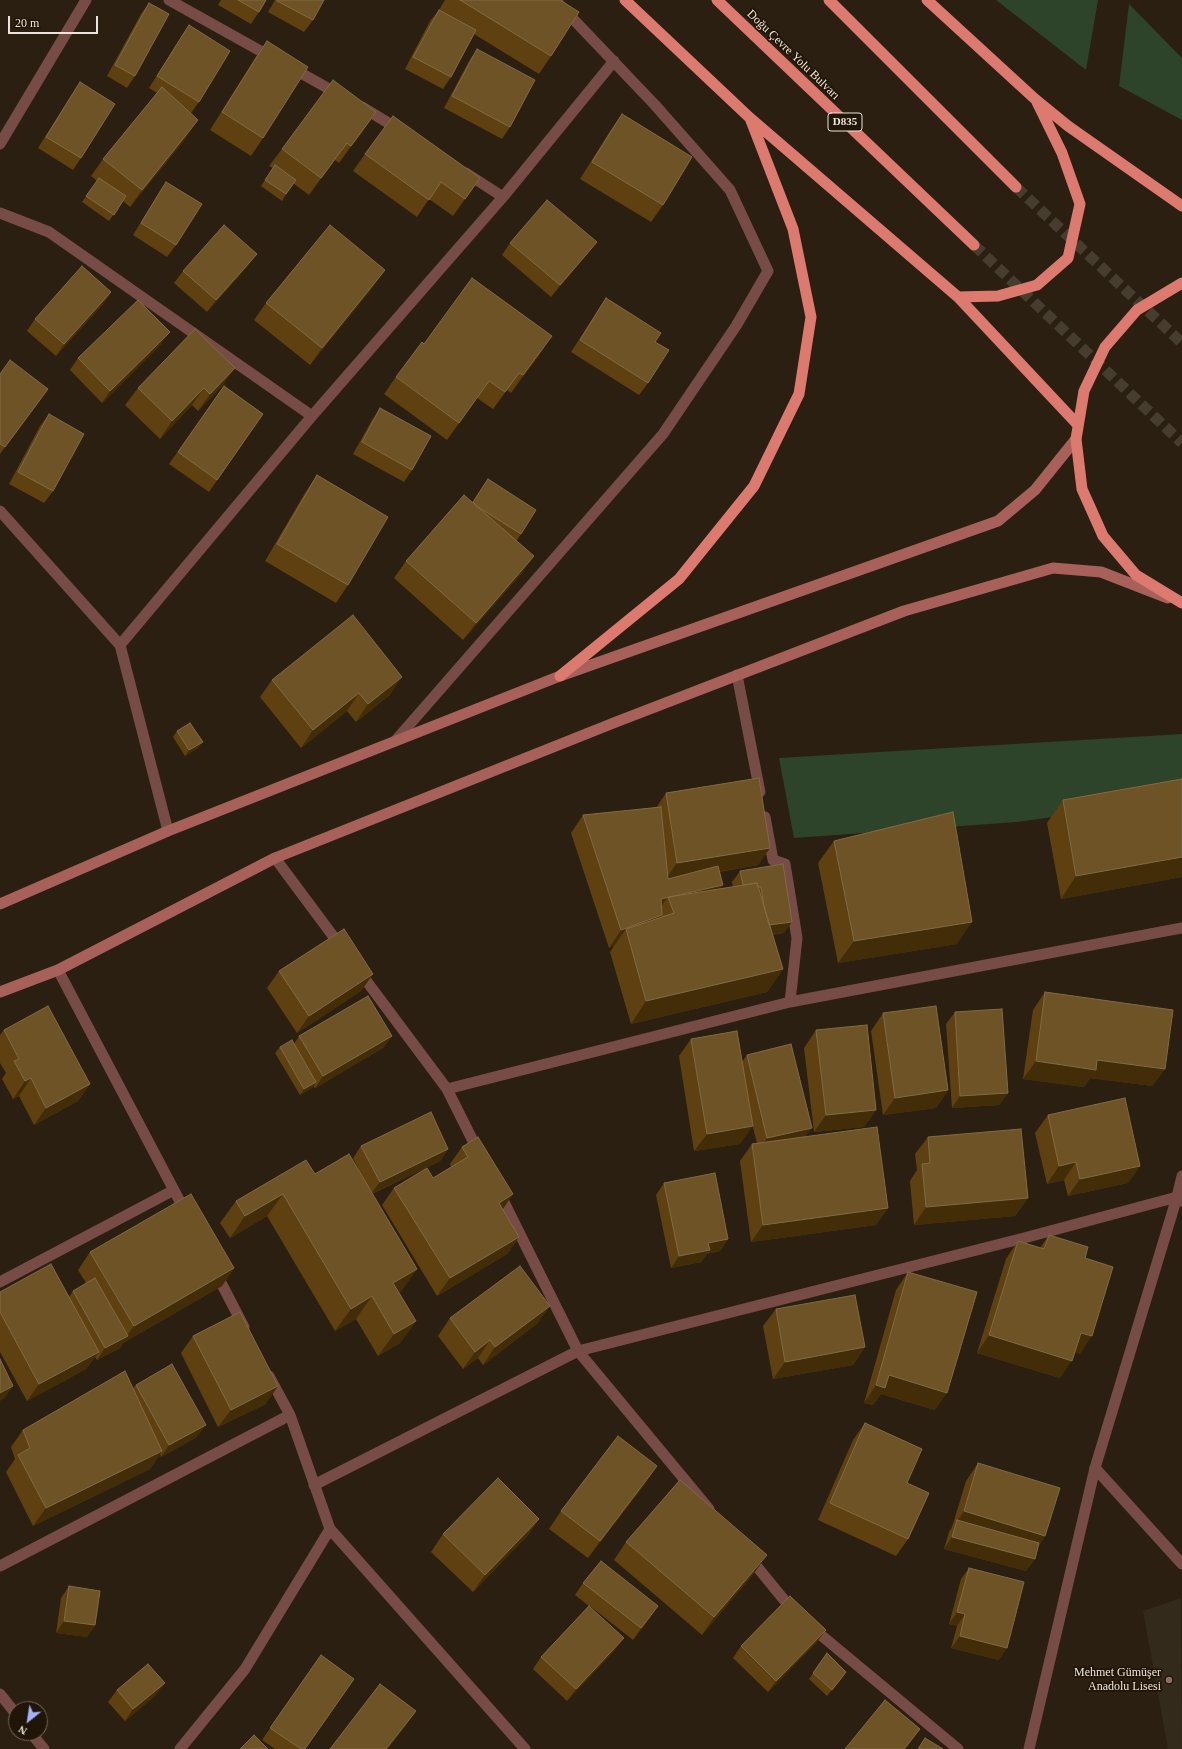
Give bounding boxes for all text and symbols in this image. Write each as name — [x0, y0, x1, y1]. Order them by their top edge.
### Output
street label: Doğu Çevre Yolu Bulvarı — [744, 7, 842, 103]
scale bar — [10, 8, 100, 34]
text: 20 m — [15, 16, 39, 30]
road number: D835 — [828, 113, 862, 131]
place label: Mehmet Gümüşer Anadolu Lisesi — [1074, 1666, 1161, 1694]
marker: Mehmet Gümüşer Anadolu Lisesi — [1164, 1675, 1174, 1685]
north arrow — [8, 1701, 48, 1741]
text: N — [16, 1723, 29, 1738]

